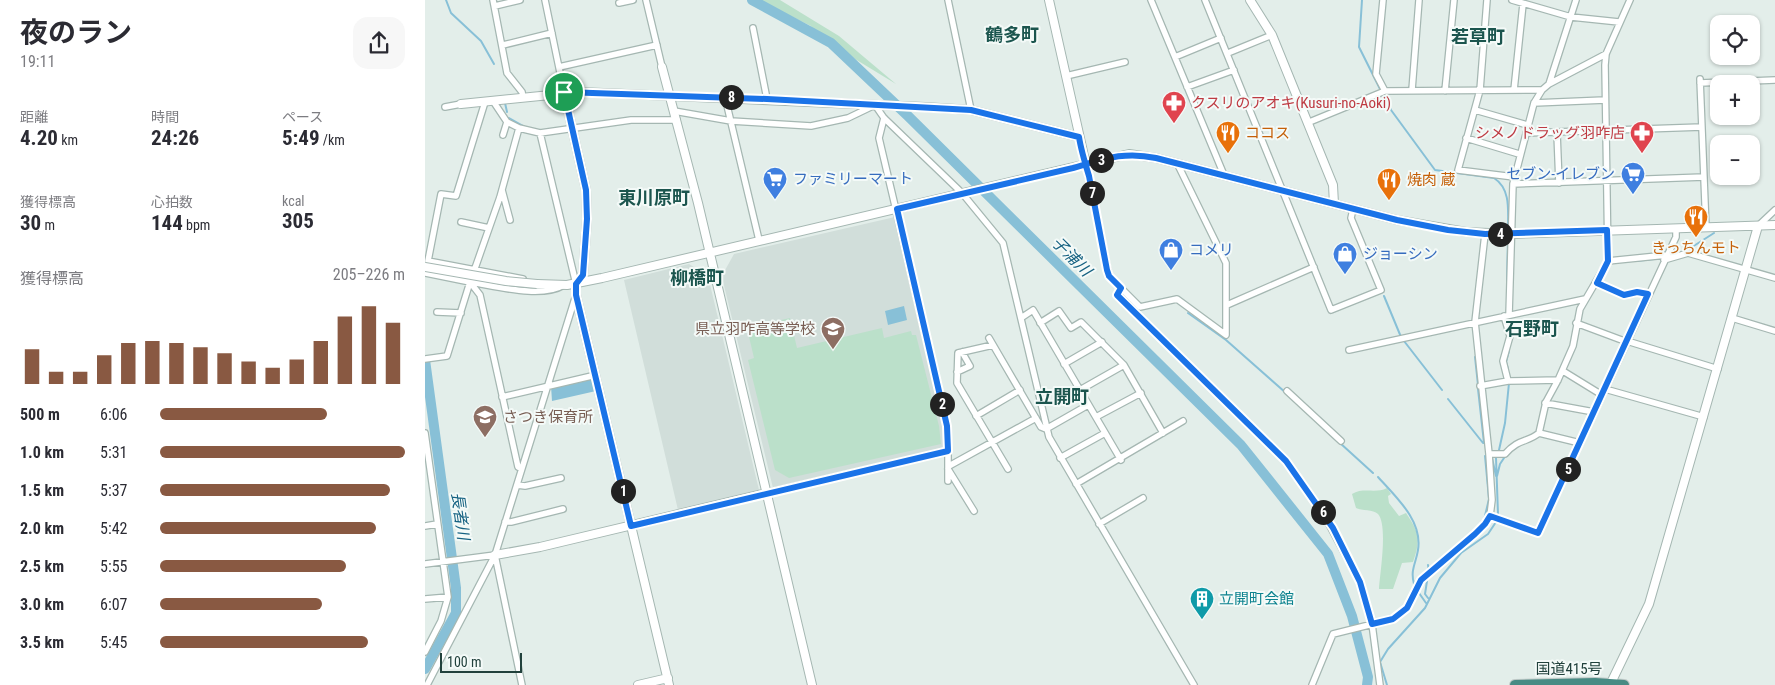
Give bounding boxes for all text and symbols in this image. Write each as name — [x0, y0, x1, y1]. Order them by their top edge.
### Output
map controls — [1710, 15, 1760, 185]
button: locate — [1710, 15, 1760, 65]
text: 夜のラン — [20, 16, 132, 49]
button: share — [353, 17, 405, 69]
district label: 鶴多町 — [985, 24, 1039, 45]
district label: 若草町 — [1451, 26, 1505, 47]
text: 19:11 — [20, 52, 55, 71]
pin — [543, 71, 585, 113]
button: + — [1710, 75, 1760, 125]
icon: arrive — [550, 78, 578, 106]
pin: 8 — [719, 84, 743, 110]
text: 8 — [728, 89, 735, 105]
pharmacy icon: クスリのアオキ(Kusuri-no-Aoki) — [1161, 90, 1187, 124]
place label: クスリのアオキ(Kusuri-no-Aoki) — [1191, 94, 1391, 112]
text: 距離 — [20, 109, 48, 125]
text: 時間 — [151, 109, 179, 125]
text: ペース — [282, 109, 323, 125]
restaurant icon: ココス — [1215, 120, 1241, 154]
pharmacy icon: シメノドラッグ羽咋店 — [1629, 120, 1655, 154]
place label: ココス — [1245, 124, 1290, 142]
place label: シメノドラッグ羽咋店 — [1475, 124, 1625, 142]
text: 4.20 — [20, 126, 58, 150]
text: 24:26 — [151, 126, 199, 150]
text: 5:49 — [282, 126, 320, 150]
text: km — [58, 132, 78, 148]
text: /km — [320, 132, 345, 148]
button: − — [1710, 135, 1760, 185]
pin: 3 — [1089, 148, 1113, 172]
text: 3 — [1098, 152, 1105, 168]
supermarket icon: セブン-イレブン — [1620, 161, 1646, 195]
place label: セブン-イレブン — [1506, 165, 1615, 183]
supermarket icon: ファミリーマート — [762, 166, 788, 200]
restaurant icon: 焼肉 蔵 — [1376, 167, 1402, 201]
place label: ファミリーマート — [793, 170, 913, 188]
place label: 焼肉 蔵 — [1407, 171, 1455, 189]
pin: 7 — [1079, 180, 1105, 206]
text: 7 — [1089, 185, 1096, 201]
district label: 東川原町 — [618, 187, 690, 208]
text: kcal — [282, 193, 305, 209]
text: 獲得標高 — [20, 194, 76, 210]
text: 心拍数 — [151, 194, 193, 210]
restaurant icon: きっちんモト — [1683, 204, 1709, 238]
text: 305 — [282, 209, 314, 233]
text: 30 — [20, 211, 41, 235]
text: 144 — [151, 211, 183, 235]
text: m — [41, 217, 55, 233]
text: bpm — [183, 217, 210, 233]
pin: 4 — [1487, 222, 1513, 246]
text: 4 — [1497, 226, 1504, 242]
water label: 子浦川 — [1048, 233, 1097, 281]
shop icon: コメリ — [1158, 237, 1184, 271]
place label: きっちんモト — [1651, 239, 1741, 257]
place label: コメリ — [1189, 241, 1234, 259]
shop icon: ジョーシン — [1332, 241, 1358, 275]
place label: ジョーシン — [1363, 245, 1438, 263]
text: 205–226 m — [333, 265, 405, 284]
district label: 柳橋町 — [670, 267, 724, 288]
text: 獲得標高 — [20, 269, 84, 288]
school or university icon: 県立羽咋高等学校 — [820, 316, 846, 350]
district label: 石野町 — [1505, 318, 1559, 339]
place label: 県立羽咋高等学校 — [695, 320, 815, 338]
district label: 立開町 — [1035, 386, 1089, 407]
pin: 2 — [929, 392, 955, 416]
text: 2 — [939, 396, 946, 412]
school or university icon: さつき保育所 — [472, 404, 498, 438]
text: 500 m — [20, 405, 60, 424]
text: 6:06 — [100, 405, 127, 424]
place label: さつき保育所 — [503, 408, 593, 426]
text: 1.0 km — [20, 443, 64, 462]
text: 5:31 — [100, 443, 127, 462]
pin: 5 — [1555, 456, 1581, 482]
text: 5 — [1565, 461, 1572, 477]
pin: 1 — [611, 478, 635, 504]
text: 1.5 km — [20, 481, 64, 500]
text: 5:37 — [100, 481, 127, 500]
text: 1 — [620, 483, 627, 499]
water label: 長者川 — [448, 491, 474, 543]
pin: 6 — [1311, 500, 1335, 524]
text: 6 — [1320, 504, 1327, 520]
text: 2.0 km — [20, 519, 64, 538]
text: 5:42 — [100, 519, 127, 538]
text: 2.5 km — [20, 557, 64, 576]
text: 5:55 — [100, 557, 127, 576]
building icon: 立開町会館 — [1189, 586, 1215, 620]
place label: 立開町会館 — [1219, 590, 1294, 608]
text: 3.0 km — [20, 595, 64, 614]
text: 6:07 — [100, 595, 127, 614]
text: 3.5 km — [20, 633, 64, 652]
text: 5:45 — [100, 633, 127, 652]
scale bar — [440, 650, 523, 673]
text: 100 m — [447, 654, 482, 670]
street label: 国道415号 — [1535, 660, 1603, 678]

